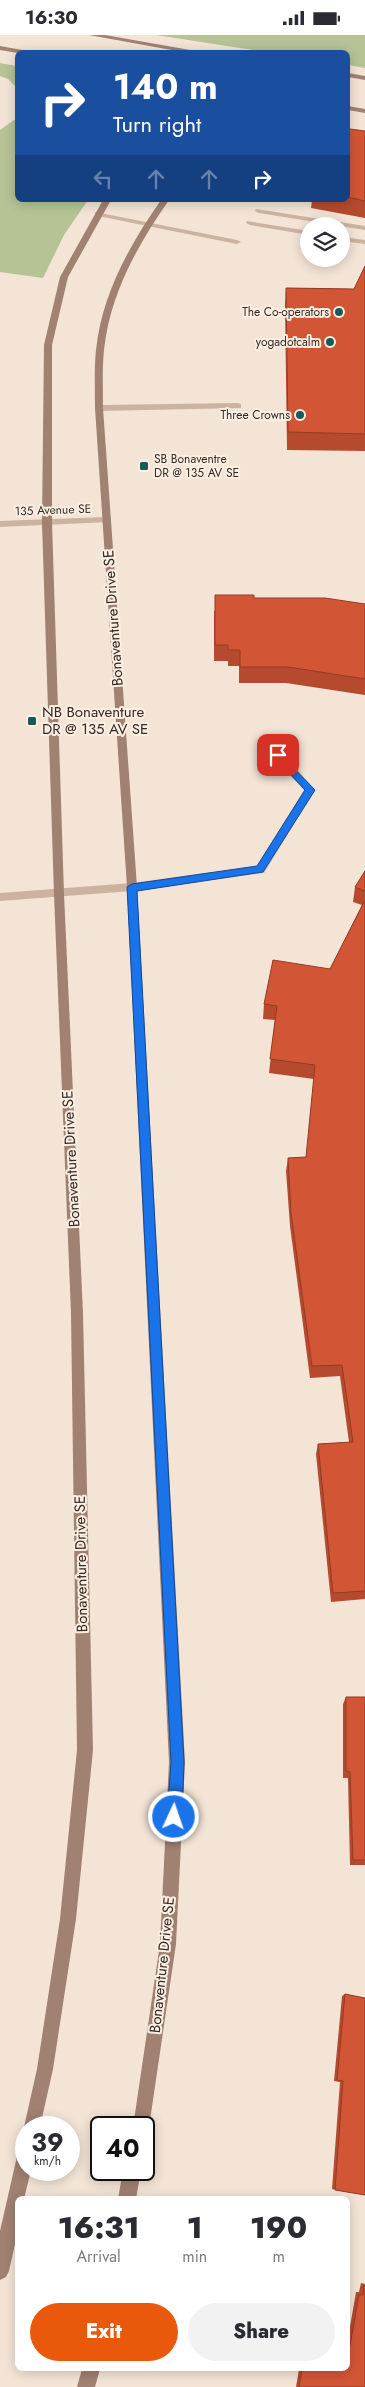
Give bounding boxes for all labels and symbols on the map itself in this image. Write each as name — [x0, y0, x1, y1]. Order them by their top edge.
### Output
place label: The Co-operators — [242, 303, 329, 321]
marker: The Co-operators — [333, 306, 345, 318]
place label: yogadotcalm — [256, 333, 320, 351]
marker: yogadotcalm — [324, 336, 336, 348]
place label: Three Crowns — [220, 406, 290, 424]
marker: Three Crowns — [294, 409, 306, 421]
place label: SB Bonaventre DR @ 135 AV SE — [154, 450, 239, 482]
marker: SB Bonaventre DR @ 135 AV SE — [138, 460, 150, 472]
street label: 135 Avenue SE — [14, 500, 92, 520]
street label: Bonaventure Drive SE — [97, 549, 129, 687]
place label: NB Bonaventure DR @ 135 AV SE — [42, 701, 148, 740]
marker: NB Bonaventure DR @ 135 AV SE — [26, 715, 38, 727]
pin — [257, 734, 299, 776]
street label: Bonaventure Drive SE — [56, 1090, 86, 1228]
street label: Bonaventure Drive SE — [69, 1496, 93, 1632]
position arrow — [147, 1790, 199, 1842]
street label: Bonaventure Drive SE — [144, 1896, 180, 2034]
speed limit sign: 40 — [90, 2116, 155, 2181]

